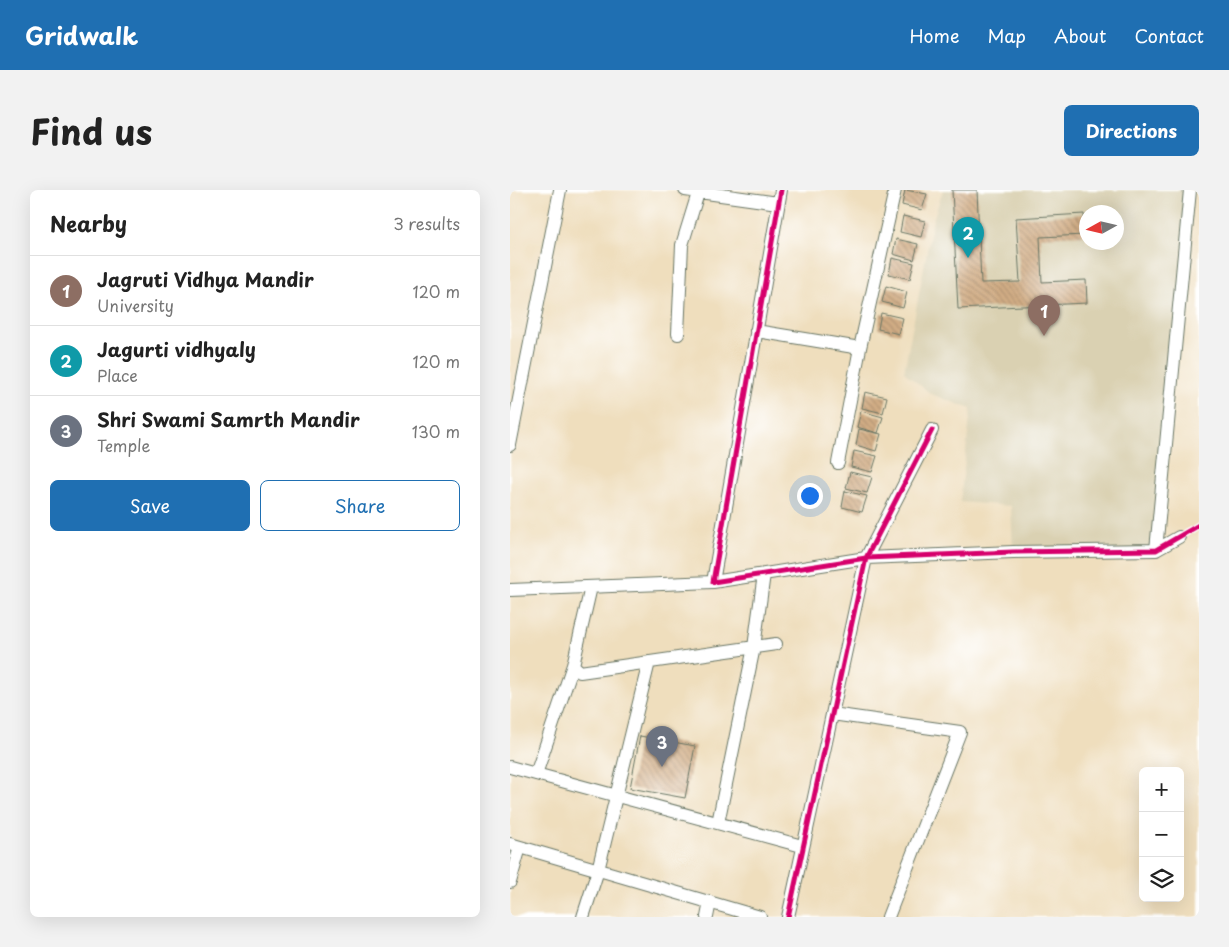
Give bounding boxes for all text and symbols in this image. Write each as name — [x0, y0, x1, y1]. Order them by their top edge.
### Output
text: Gridwalk — [25, 17, 138, 53]
text: Home — [909, 22, 959, 49]
text: Map — [987, 22, 1026, 49]
text: About — [1054, 22, 1106, 49]
text: Contact — [1134, 22, 1204, 49]
text: Find us — [30, 104, 152, 157]
button: Directions — [1064, 105, 1199, 156]
north arrow — [1079, 205, 1124, 250]
text: Nearby — [50, 207, 127, 239]
text: 3 results — [393, 211, 460, 235]
pin: 2 — [952, 217, 984, 258]
text: Jagruti Vidhya Mandir — [97, 265, 314, 293]
text: 1 — [62, 279, 70, 303]
text: 120 m — [413, 279, 460, 303]
text: University — [97, 293, 174, 317]
pin: 1 — [1028, 295, 1060, 336]
text: Jagurti vidhyaly — [97, 335, 256, 363]
text: 2 — [60, 349, 72, 373]
text: 120 m — [413, 349, 460, 373]
text: Place — [97, 363, 138, 387]
text: Shri Swami Samrth Mandir — [97, 405, 360, 433]
text: 3 — [61, 419, 71, 443]
text: 130 m — [412, 419, 460, 443]
text: Temple — [97, 433, 150, 457]
button: Save — [50, 480, 250, 531]
button: Share — [260, 480, 460, 531]
your location — [797, 483, 823, 509]
pin: 3 — [646, 726, 678, 767]
map controls — [1139, 767, 1184, 902]
button: + — [1139, 767, 1184, 812]
button: − — [1139, 812, 1184, 857]
button: layers — [1139, 857, 1184, 902]

